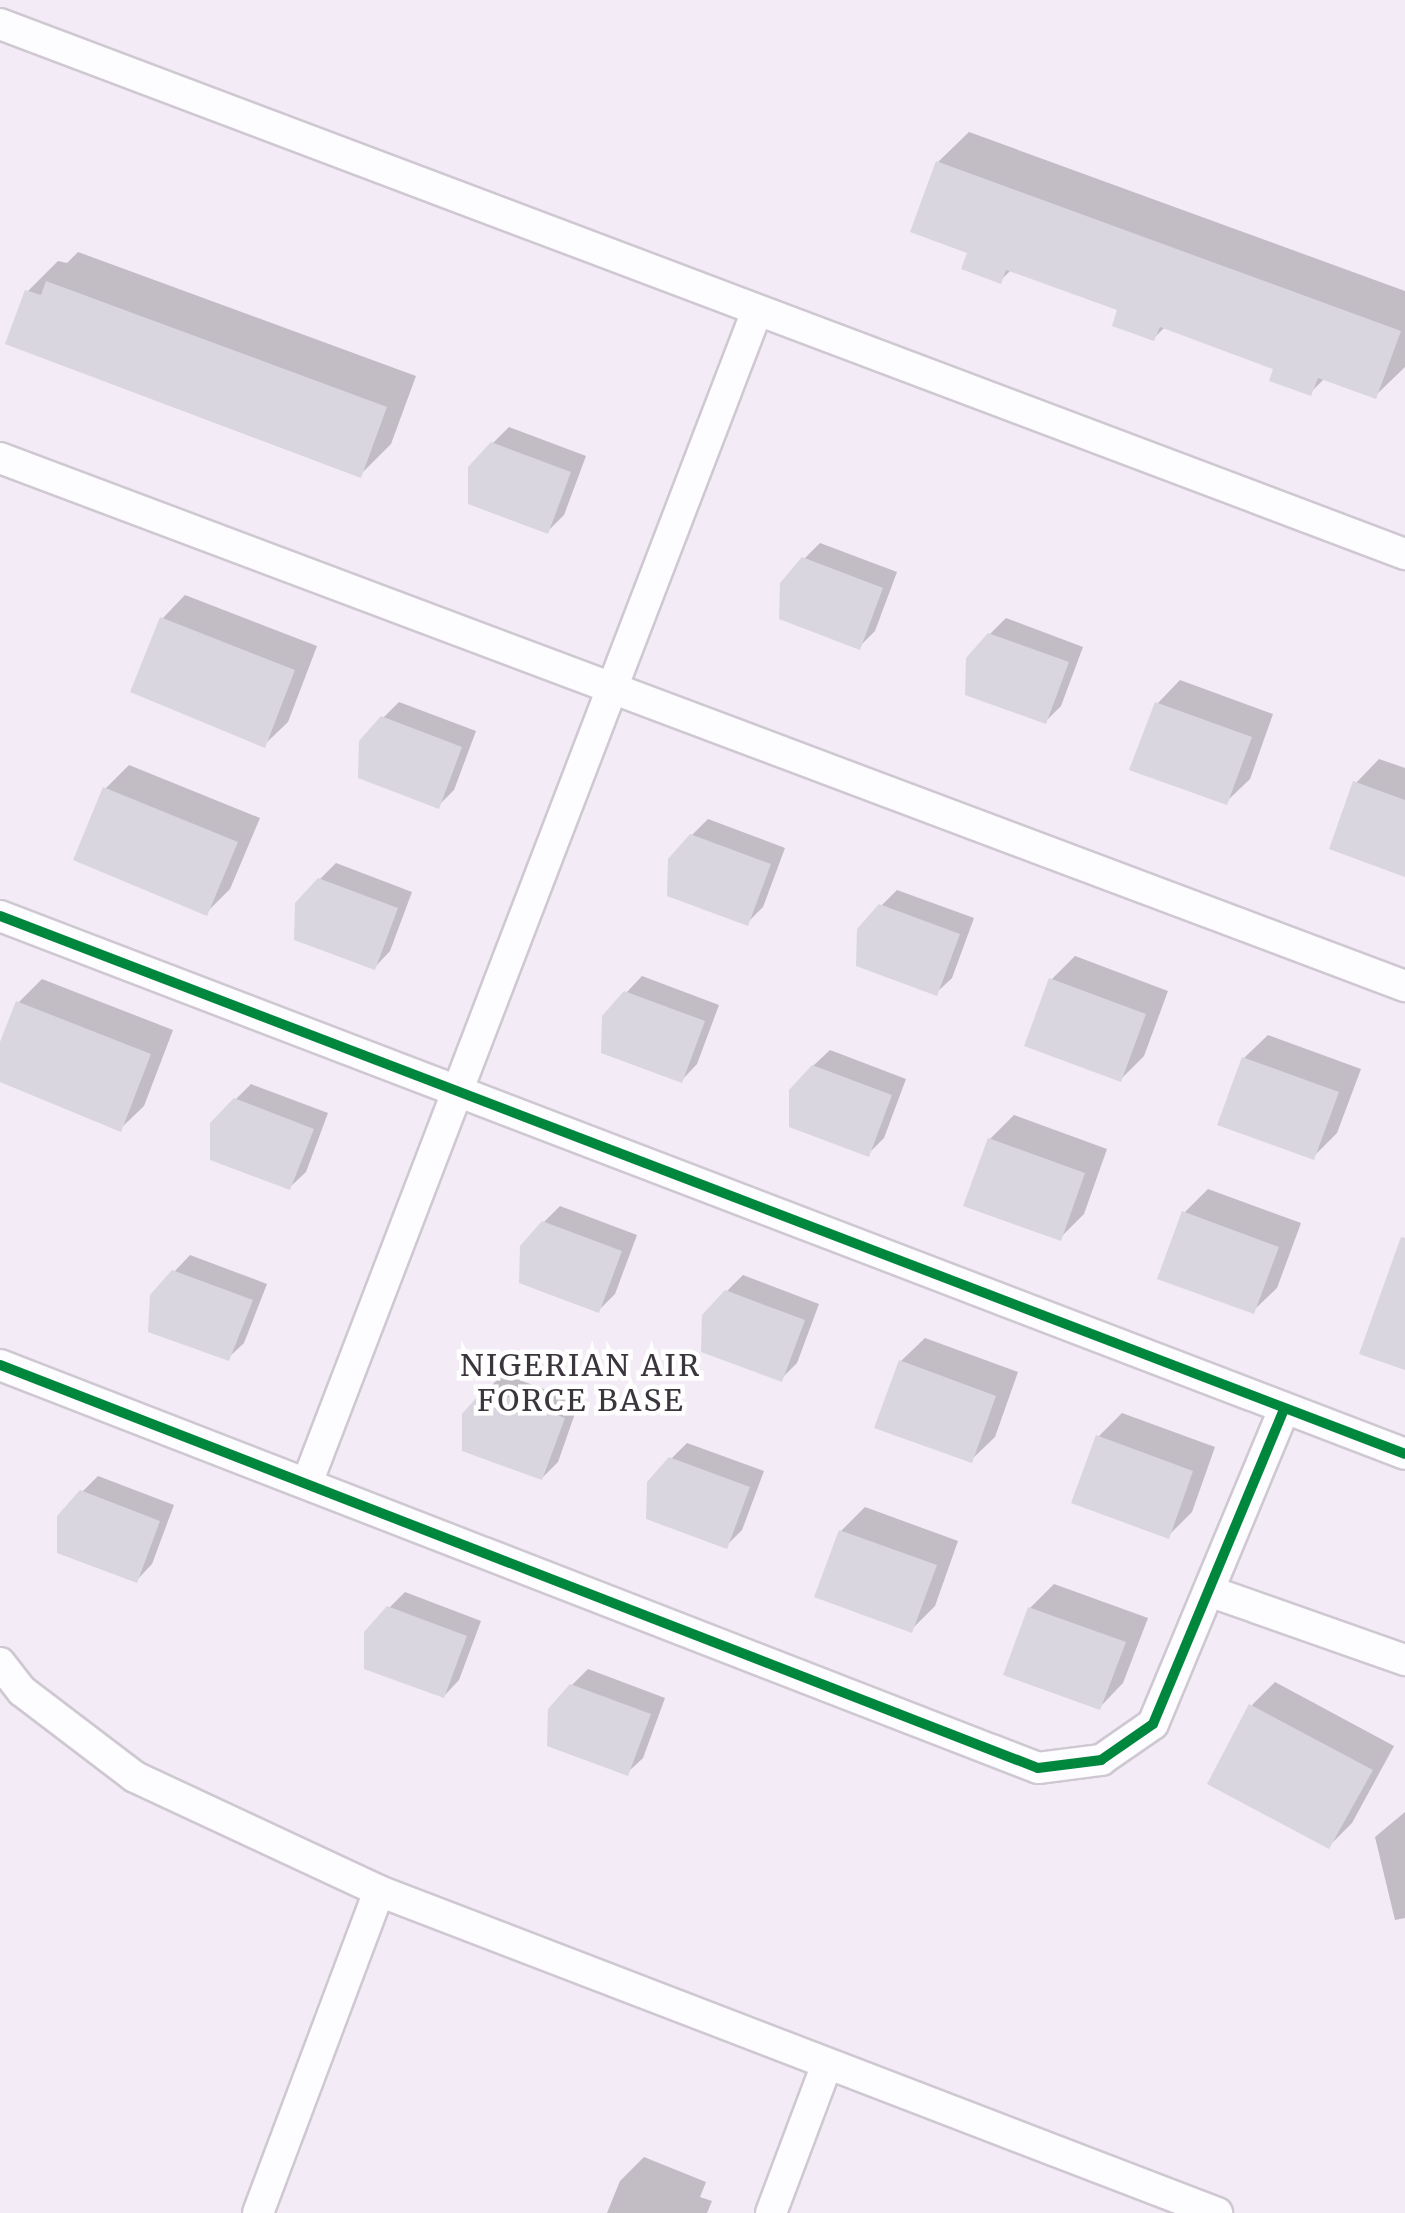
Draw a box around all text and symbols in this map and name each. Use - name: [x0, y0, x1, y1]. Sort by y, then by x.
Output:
- district label: NIGERIAN AIR FORCE BASE: [460, 1347, 702, 1418]

